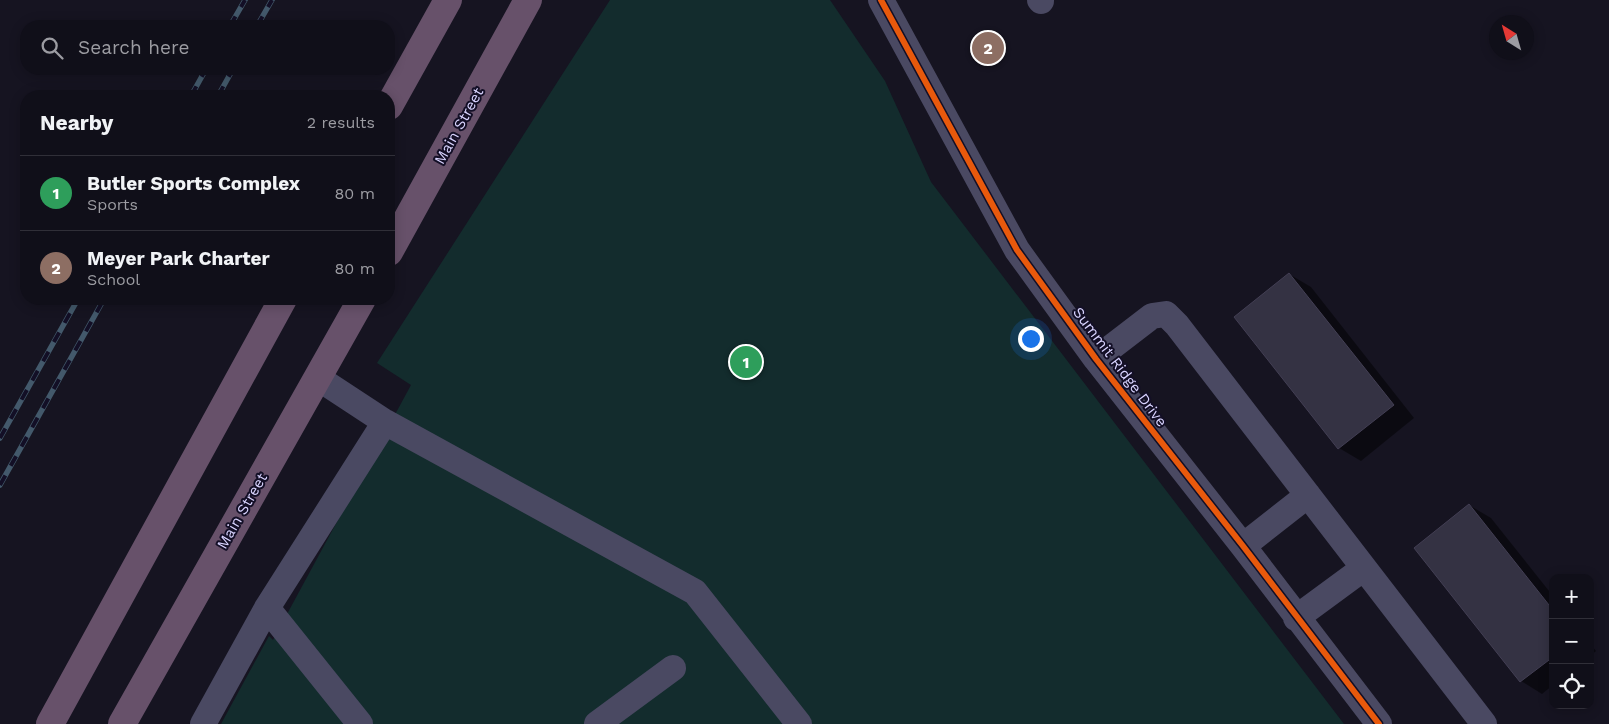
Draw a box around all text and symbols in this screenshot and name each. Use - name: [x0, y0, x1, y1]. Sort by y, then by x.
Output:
- north arrow: [1489, 15, 1534, 60]
- search box: [20, 20, 395, 75]
- pin: 2: [972, 29, 1004, 67]
- icon: search: [38, 34, 66, 62]
- text: Search here: [78, 36, 189, 59]
- street label: Main Street: [431, 84, 488, 167]
- text: Nearby: [40, 110, 113, 135]
- text: 2 results: [307, 113, 375, 132]
- text: Butler Sports Complex: [87, 172, 300, 195]
- text: 1: [53, 184, 59, 203]
- text: 80 m: [334, 184, 375, 203]
- text: Sports: [87, 195, 138, 214]
- text: Meyer Park Charter: [87, 247, 270, 270]
- text: 2: [51, 259, 61, 278]
- text: 80 m: [334, 259, 375, 278]
- text: School: [87, 270, 140, 289]
- street label: Summit Ridge Drive: [1069, 304, 1171, 430]
- your location: [1018, 326, 1044, 352]
- pin: 1: [730, 343, 762, 381]
- street label: Main Street: [213, 469, 271, 552]
- map controls: [1549, 574, 1594, 709]
- button: +: [1549, 574, 1594, 619]
- button: −: [1549, 619, 1594, 664]
- button: locate: [1549, 664, 1594, 709]

